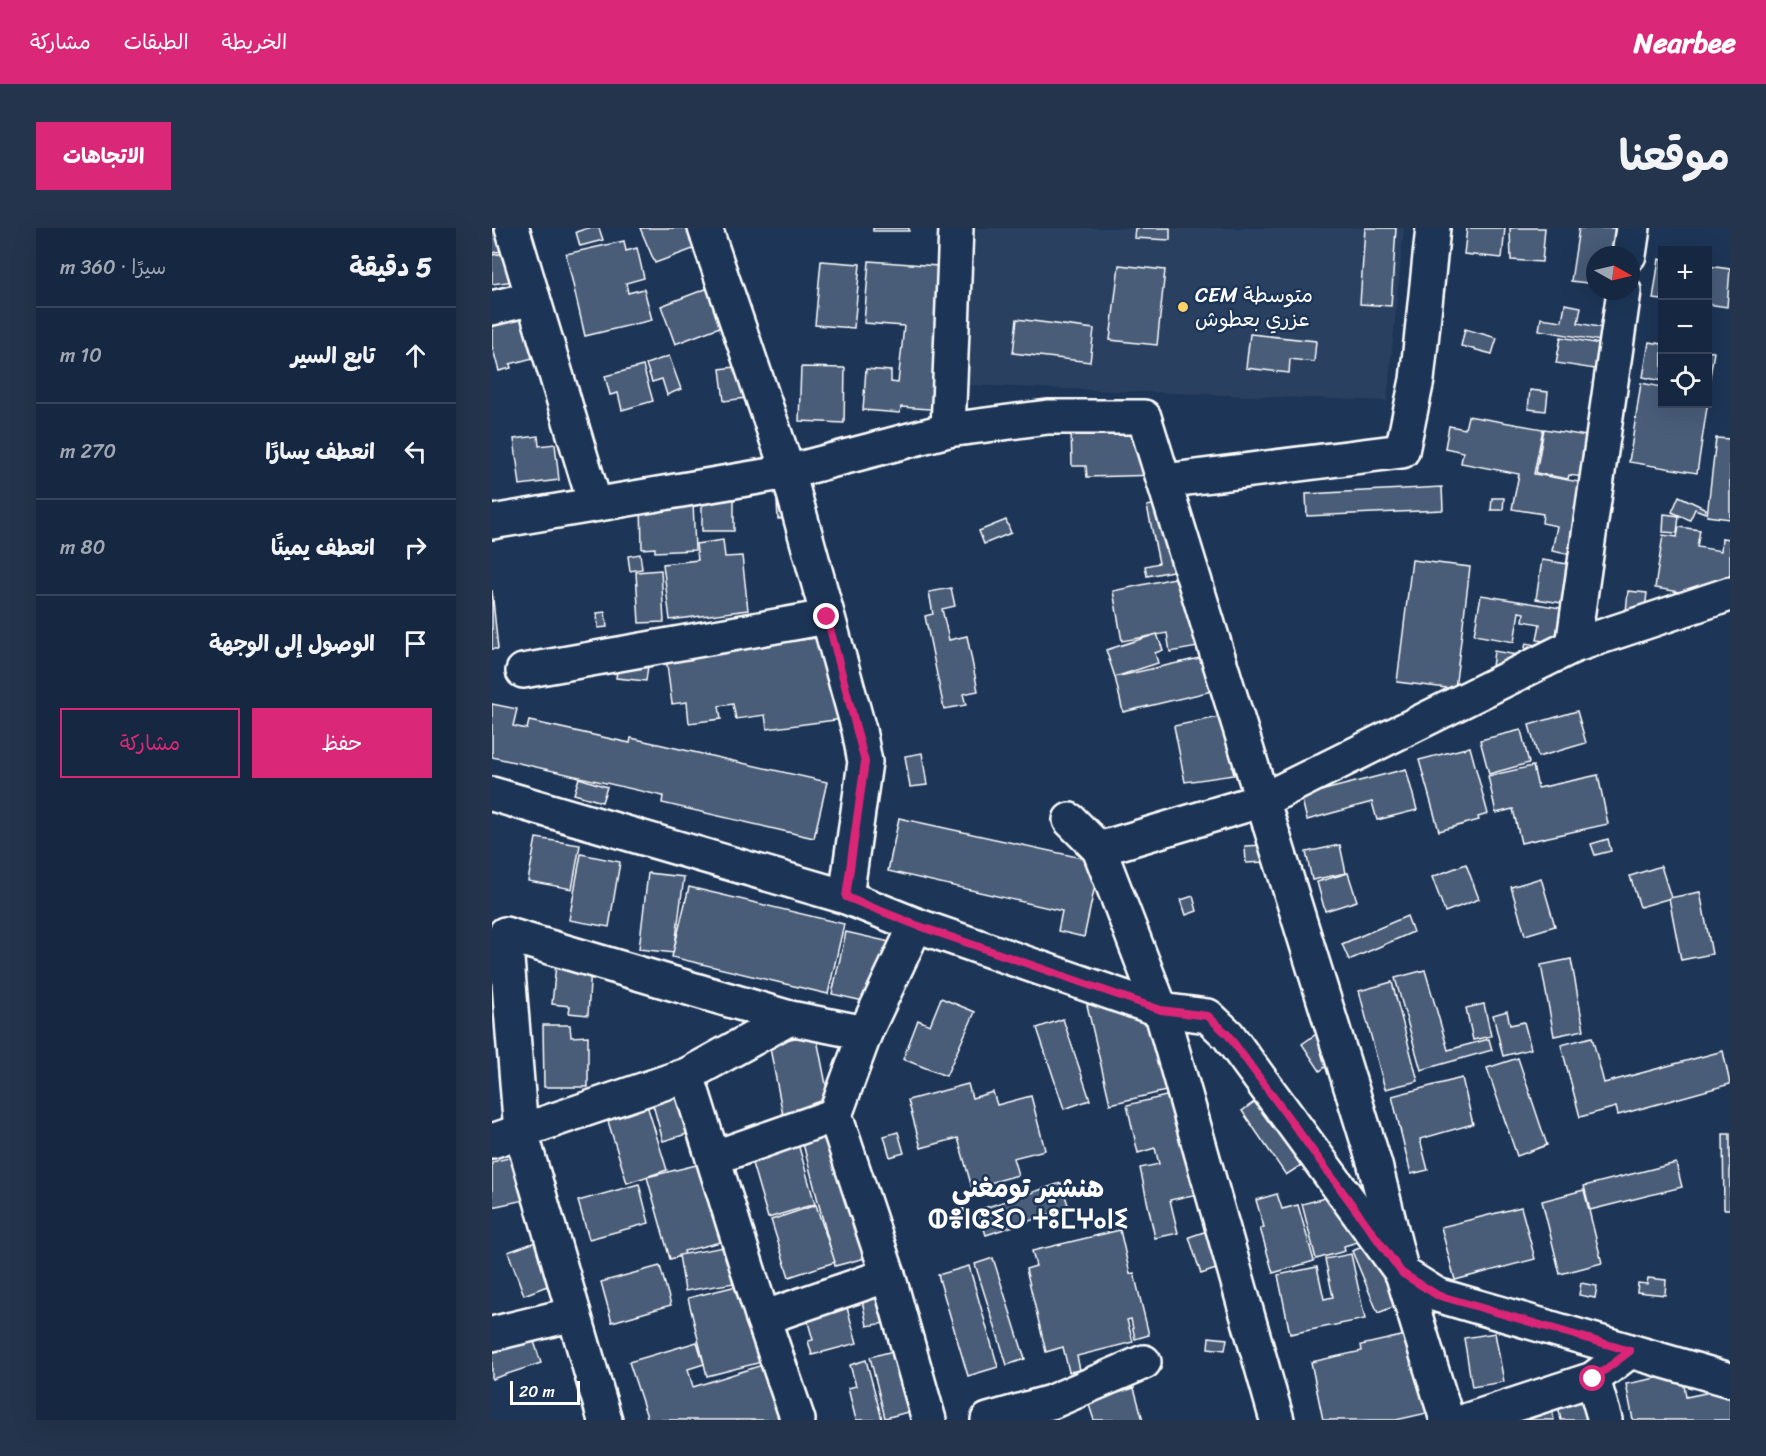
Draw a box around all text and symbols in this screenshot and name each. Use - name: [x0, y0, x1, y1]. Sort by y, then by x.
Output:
- text: Nearbee: [1634, 18, 1736, 67]
- text: مشاركة: [30, 23, 91, 61]
- text: الطبقات: [124, 23, 189, 61]
- text: الخريطة: [222, 23, 287, 61]
- text: موقعنا: [1619, 119, 1730, 193]
- button: الاتجاهات: [36, 122, 171, 190]
- text: 5 دقيقة: [349, 244, 432, 290]
- north arrow: [1586, 246, 1640, 300]
- map controls: [1658, 246, 1712, 408]
- button: +: [1658, 246, 1712, 300]
- text: سيرًا · 360 m: [60, 250, 166, 285]
- place label: CEM متوسطة عزري بعطوش: [1195, 276, 1313, 338]
- marker: CEM متوسطة عزري بعطوش: [1176, 300, 1190, 314]
- button: −: [1658, 300, 1712, 354]
- text: تابع السير: [291, 336, 375, 375]
- text: 10 m: [60, 338, 102, 373]
- icon: ahead: [399, 339, 432, 372]
- button: locate: [1658, 354, 1712, 408]
- text: انعطف يسارًا: [265, 432, 375, 471]
- text: 270 m: [60, 434, 116, 469]
- icon: left: [399, 435, 432, 468]
- text: انعطف يمينًا: [271, 528, 375, 567]
- text: 80 m: [60, 530, 105, 565]
- icon: right: [399, 531, 432, 564]
- route end: [813, 603, 839, 629]
- text: الوصول إلى الوجهة: [209, 624, 375, 663]
- icon: arrive: [399, 627, 432, 660]
- button: مشاركة: [60, 708, 240, 778]
- button: حفظ: [252, 708, 432, 778]
- district label: هنشير تومغني ⵀⴻⵏⵛⵉⵔ ⵜⵓⵎⵖⴰⵏⵉ: [928, 1164, 1129, 1243]
- route start: [1579, 1365, 1605, 1391]
- text: 20 m: [519, 1377, 555, 1406]
- scale bar: [510, 1378, 580, 1406]

